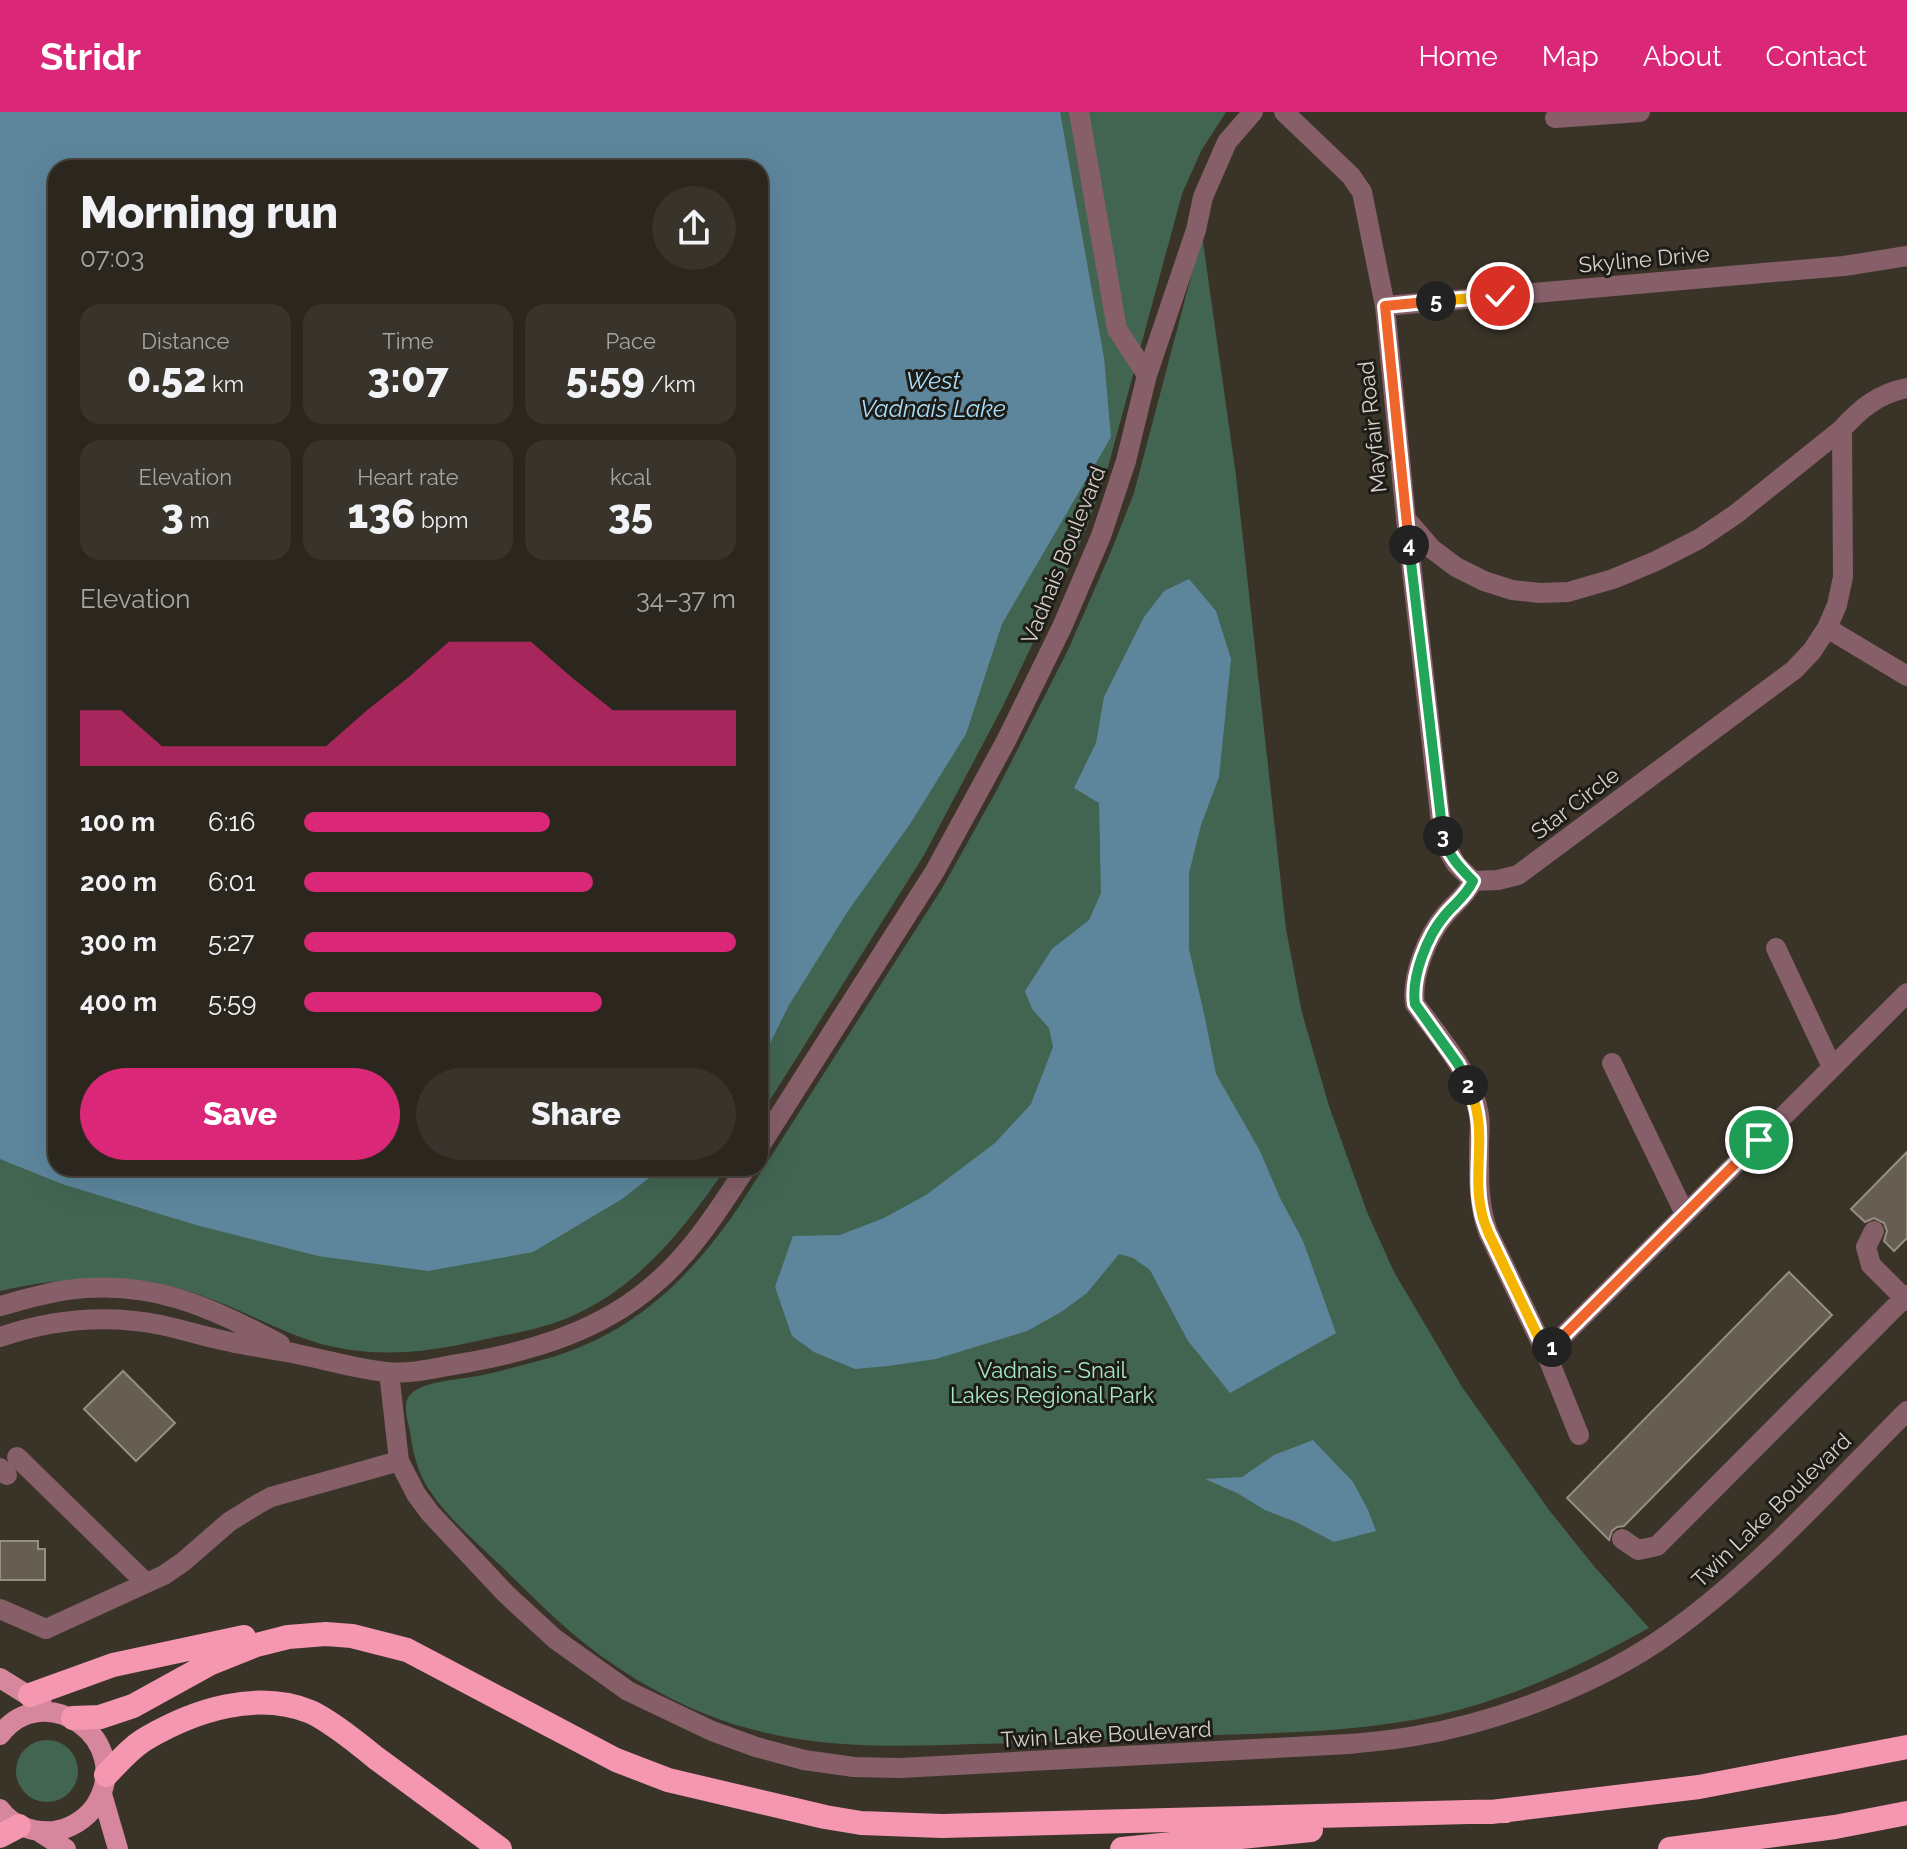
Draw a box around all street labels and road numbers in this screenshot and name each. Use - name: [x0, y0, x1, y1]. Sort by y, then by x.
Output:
- street label: Skyline Drive: [1577, 240, 1711, 278]
- street label: Mayfair Road: [1352, 360, 1392, 494]
- street label: Vadnais Boulevard: [1015, 462, 1111, 648]
- street label: Star Circle: [1526, 761, 1624, 845]
- street label: Twin Lake Boulevard: [1686, 1427, 1856, 1593]
- street label: Twin Lake Boulevard: [1000, 1715, 1212, 1753]

